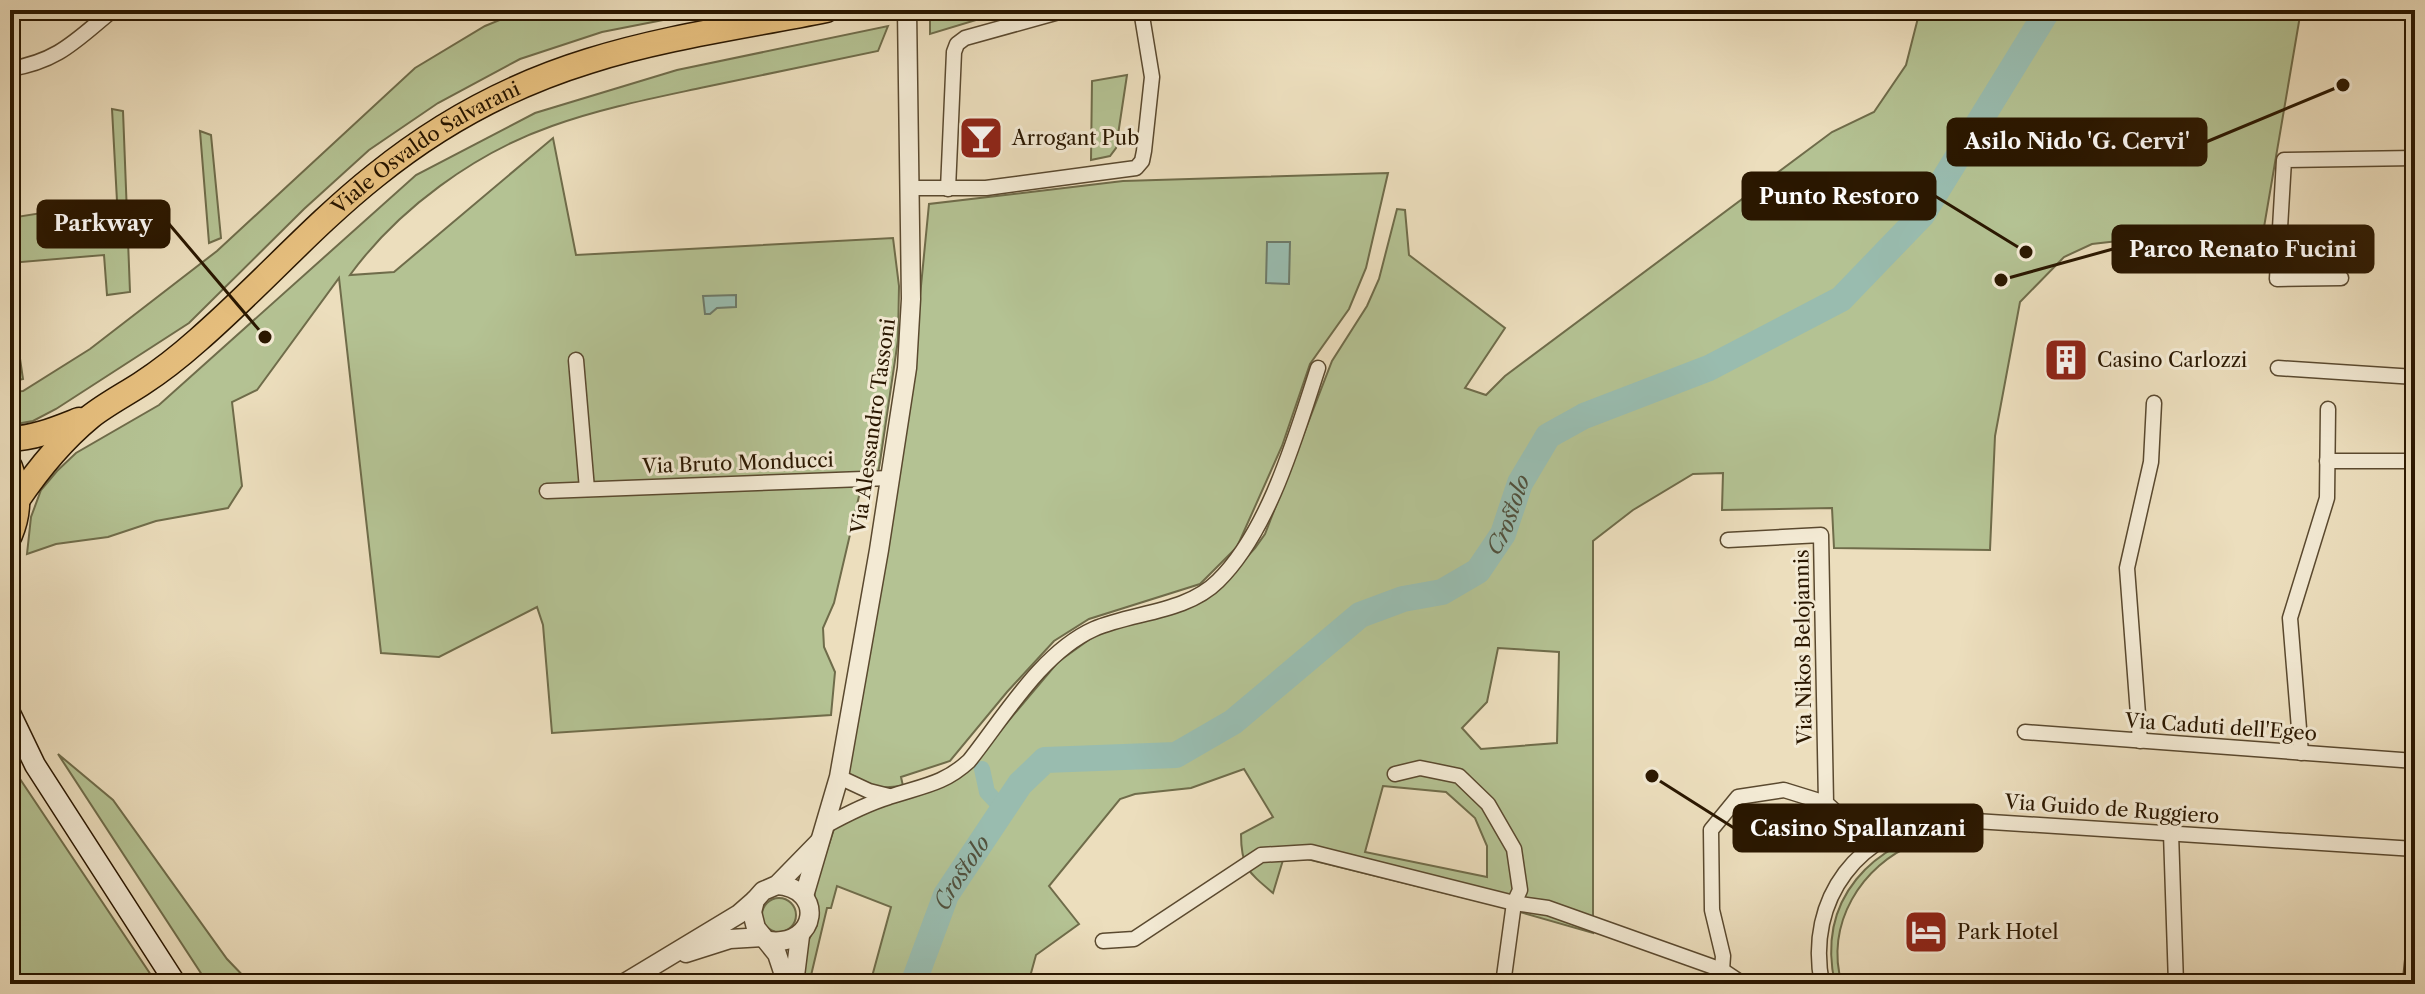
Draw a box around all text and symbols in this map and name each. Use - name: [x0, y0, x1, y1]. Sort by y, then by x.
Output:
- street label: Viale Osvaldo Salvarani: [326, 76, 524, 220]
- bar icon: Arrogant Pub: [957, 114, 1005, 162]
- callout: Asilo Nido 'G. Cervi': [1948, 119, 2206, 165]
- place label: Arrogant Pub: [1011, 126, 1139, 150]
- text: Asilo Nido 'G. Cervi': [1963, 128, 2190, 155]
- callout: Punto Restoro: [1743, 173, 1935, 219]
- text: Punto Restoro: [1759, 183, 1919, 210]
- callout: Parkway: [38, 201, 169, 247]
- text: Parkway: [54, 210, 153, 237]
- callout: Parco Renato Fucini: [2113, 226, 2373, 272]
- text: Parco Renato Fucini: [2129, 236, 2357, 263]
- street label: Via Alessandro Tassoni: [846, 317, 900, 536]
- building icon: Casino Carlozzi: [2042, 336, 2090, 384]
- place label: Casino Carlozzi: [2097, 348, 2247, 372]
- street label: Via Bruto Monducci: [641, 448, 834, 478]
- water label: Crostolo: [1480, 469, 1536, 560]
- street label: Via Nikos Belojannis: [1789, 549, 1817, 746]
- street label: Via Caduti dell'Egeo: [2123, 708, 2318, 746]
- street label: Via Guido de Ruggiero: [2003, 789, 2220, 828]
- callout: Casino Spallanzani: [1734, 805, 1982, 851]
- text: Casino Spallanzani: [1750, 815, 1966, 842]
- water label: Crostolo: [929, 830, 996, 914]
- hotel icon: Park Hotel: [1902, 908, 1950, 956]
- place label: Park Hotel: [1957, 920, 2059, 944]

